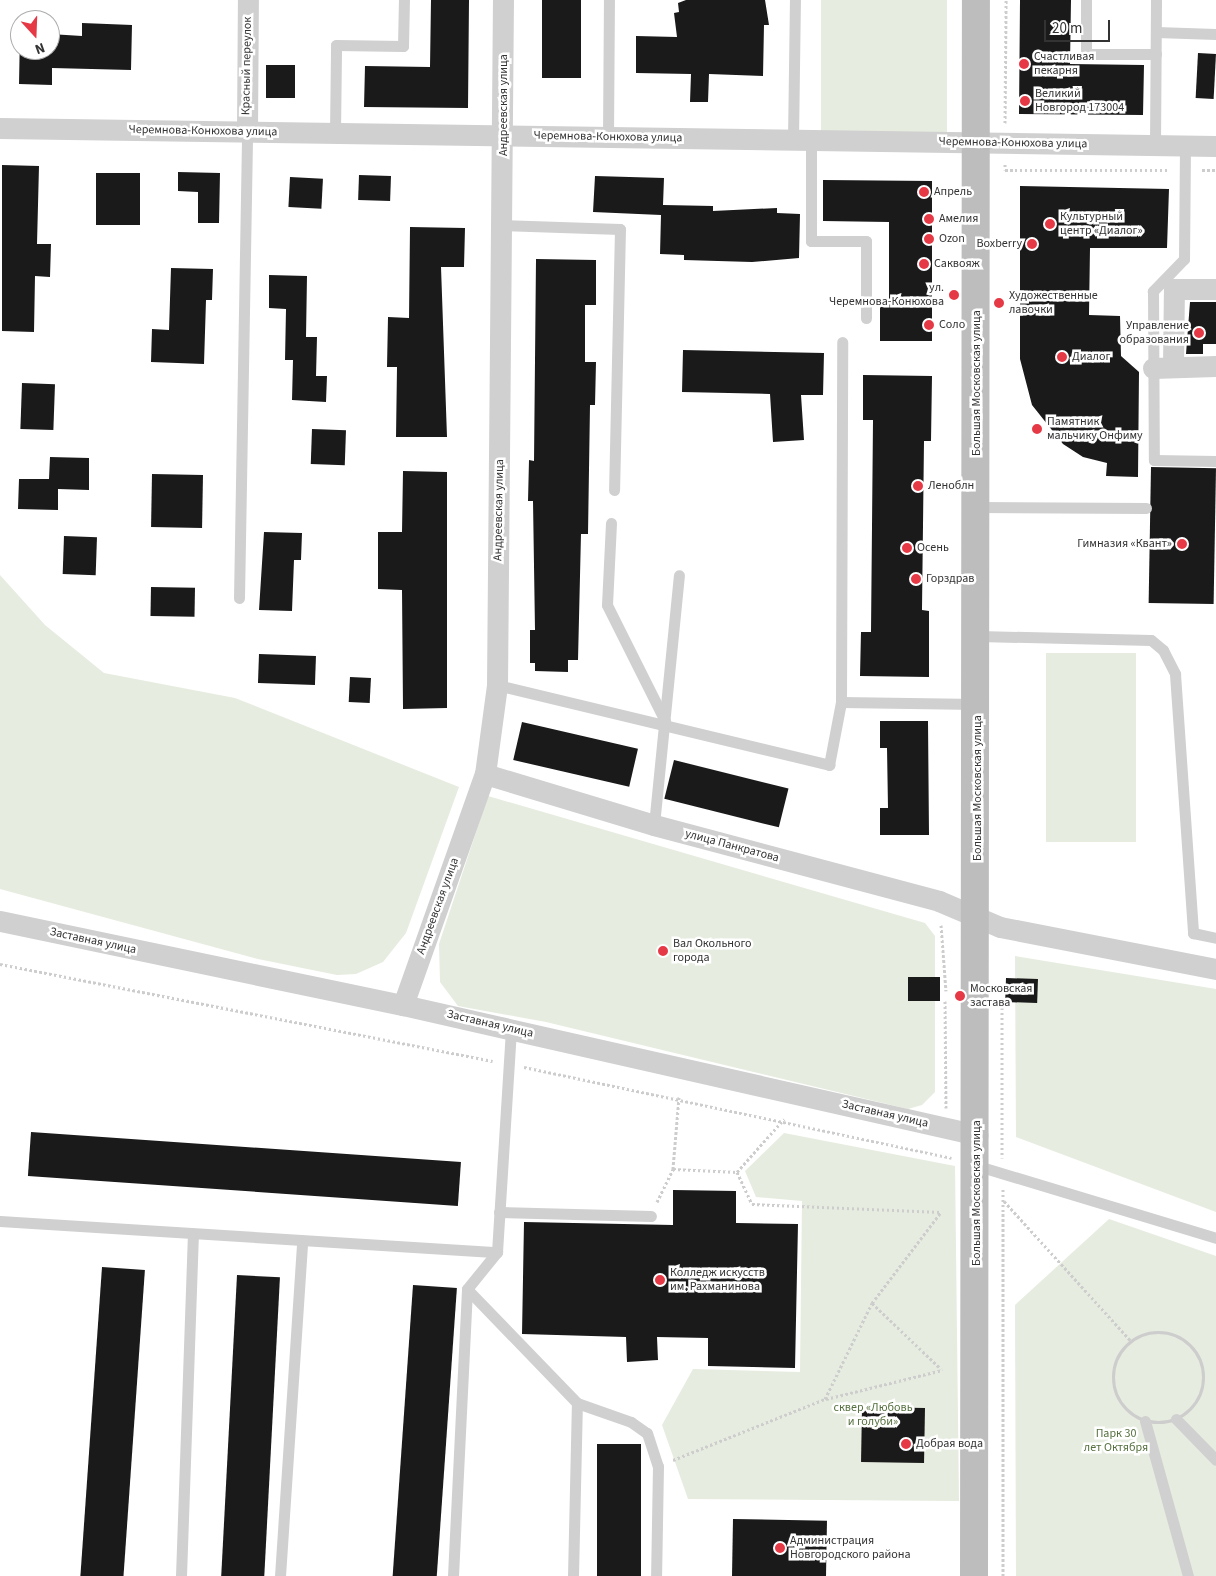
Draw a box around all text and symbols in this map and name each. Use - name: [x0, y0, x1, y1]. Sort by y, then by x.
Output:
- north arrow: [10, 10, 60, 60]
- scale bar: [1046, 10, 1112, 42]
- street label: Красный переулок: [239, 17, 255, 115]
- text: 20 m: [1052, 18, 1082, 39]
- text: N: [32, 37, 48, 59]
- place label: Счастливая пекарня: [1034, 50, 1094, 78]
- street label: Андреевская улица: [497, 54, 511, 156]
- marker: Счастливая пекарня: [1018, 58, 1030, 70]
- place label: Великий Новгород 173004: [1035, 87, 1124, 115]
- marker: Великий Новгород 173004: [1019, 95, 1031, 107]
- street label: Черемнова-Конюхова улица: [128, 123, 278, 139]
- street label: Черемнова-Конюхова улица: [533, 129, 683, 145]
- street label: Черемнова-Конюхова улица: [938, 135, 1088, 151]
- place label: Апрель: [934, 185, 972, 199]
- marker: Апрель: [918, 186, 930, 198]
- place label: Культурный центр «Диалог»: [1060, 210, 1143, 238]
- place label: Амелия: [939, 212, 978, 226]
- marker: Амелия: [923, 213, 935, 225]
- marker: Культурный центр «Диалог»: [1044, 218, 1056, 230]
- place label: Ozon: [939, 232, 965, 246]
- marker: Ozon: [923, 233, 935, 245]
- place label: Boxberry: [976, 237, 1022, 251]
- marker: Boxberry: [1026, 238, 1038, 250]
- place label: Саквояж: [934, 257, 980, 271]
- marker: Саквояж: [918, 258, 930, 270]
- place label: ул. Черемнова-Конюхова: [829, 281, 944, 309]
- marker: ул. Черемнова-Конюхова: [948, 289, 960, 301]
- place label: Художественные лавочки: [1009, 289, 1098, 317]
- marker: Художественные лавочки: [993, 297, 1005, 309]
- street label: Большая Московская улица: [970, 310, 984, 456]
- place label: Соло: [939, 318, 965, 332]
- marker: Соло: [923, 319, 935, 331]
- place label: Управление образования: [1120, 319, 1189, 347]
- marker: Управление образования: [1193, 327, 1205, 339]
- place label: Диалог: [1072, 350, 1110, 364]
- marker: Диалог: [1056, 351, 1068, 363]
- place label: Памятник мальчику Онфиму: [1047, 415, 1143, 443]
- marker: Памятник мальчику Онфиму: [1031, 423, 1043, 435]
- street label: Андреевская улица: [491, 459, 507, 561]
- place label: Леноблн: [928, 479, 974, 493]
- marker: Леноблн: [912, 480, 924, 492]
- place label: Гимназия «Квант»: [1077, 537, 1172, 551]
- marker: Гимназия «Квант»: [1176, 538, 1188, 550]
- place label: Осень: [917, 541, 949, 555]
- marker: Осень: [901, 542, 913, 554]
- place label: Горздрав: [926, 572, 974, 586]
- marker: Горздрав: [910, 573, 922, 585]
- street label: Большая Московская улица: [971, 715, 985, 861]
- street label: улица Панкратова: [683, 827, 781, 865]
- street label: Андреевская улица: [414, 856, 462, 956]
- street label: Заставная улица: [48, 925, 138, 957]
- place label: Вал Окольного города: [673, 937, 752, 965]
- marker: Вал Окольного города: [657, 945, 669, 957]
- place label: Московская застава: [970, 982, 1033, 1010]
- marker: Московская застава: [954, 990, 966, 1002]
- street label: Заставная улица: [445, 1007, 535, 1041]
- street label: Заставная улица: [840, 1097, 930, 1131]
- street label: Большая Московская улица: [970, 1120, 984, 1266]
- place label: Колледж искусств им. Рахманинова: [670, 1266, 765, 1294]
- marker: Колледж искусств им. Рахманинова: [654, 1274, 666, 1286]
- park label: сквер «Любовь и голуби»: [833, 1401, 913, 1429]
- park label: Парк 30 лет Октября: [1084, 1427, 1148, 1455]
- place label: Добрая вода: [916, 1437, 983, 1451]
- marker: Добрая вода: [900, 1438, 912, 1450]
- place label: Администрация Новгородского района: [790, 1534, 911, 1562]
- marker: Администрация Новгородского района: [774, 1542, 786, 1554]

